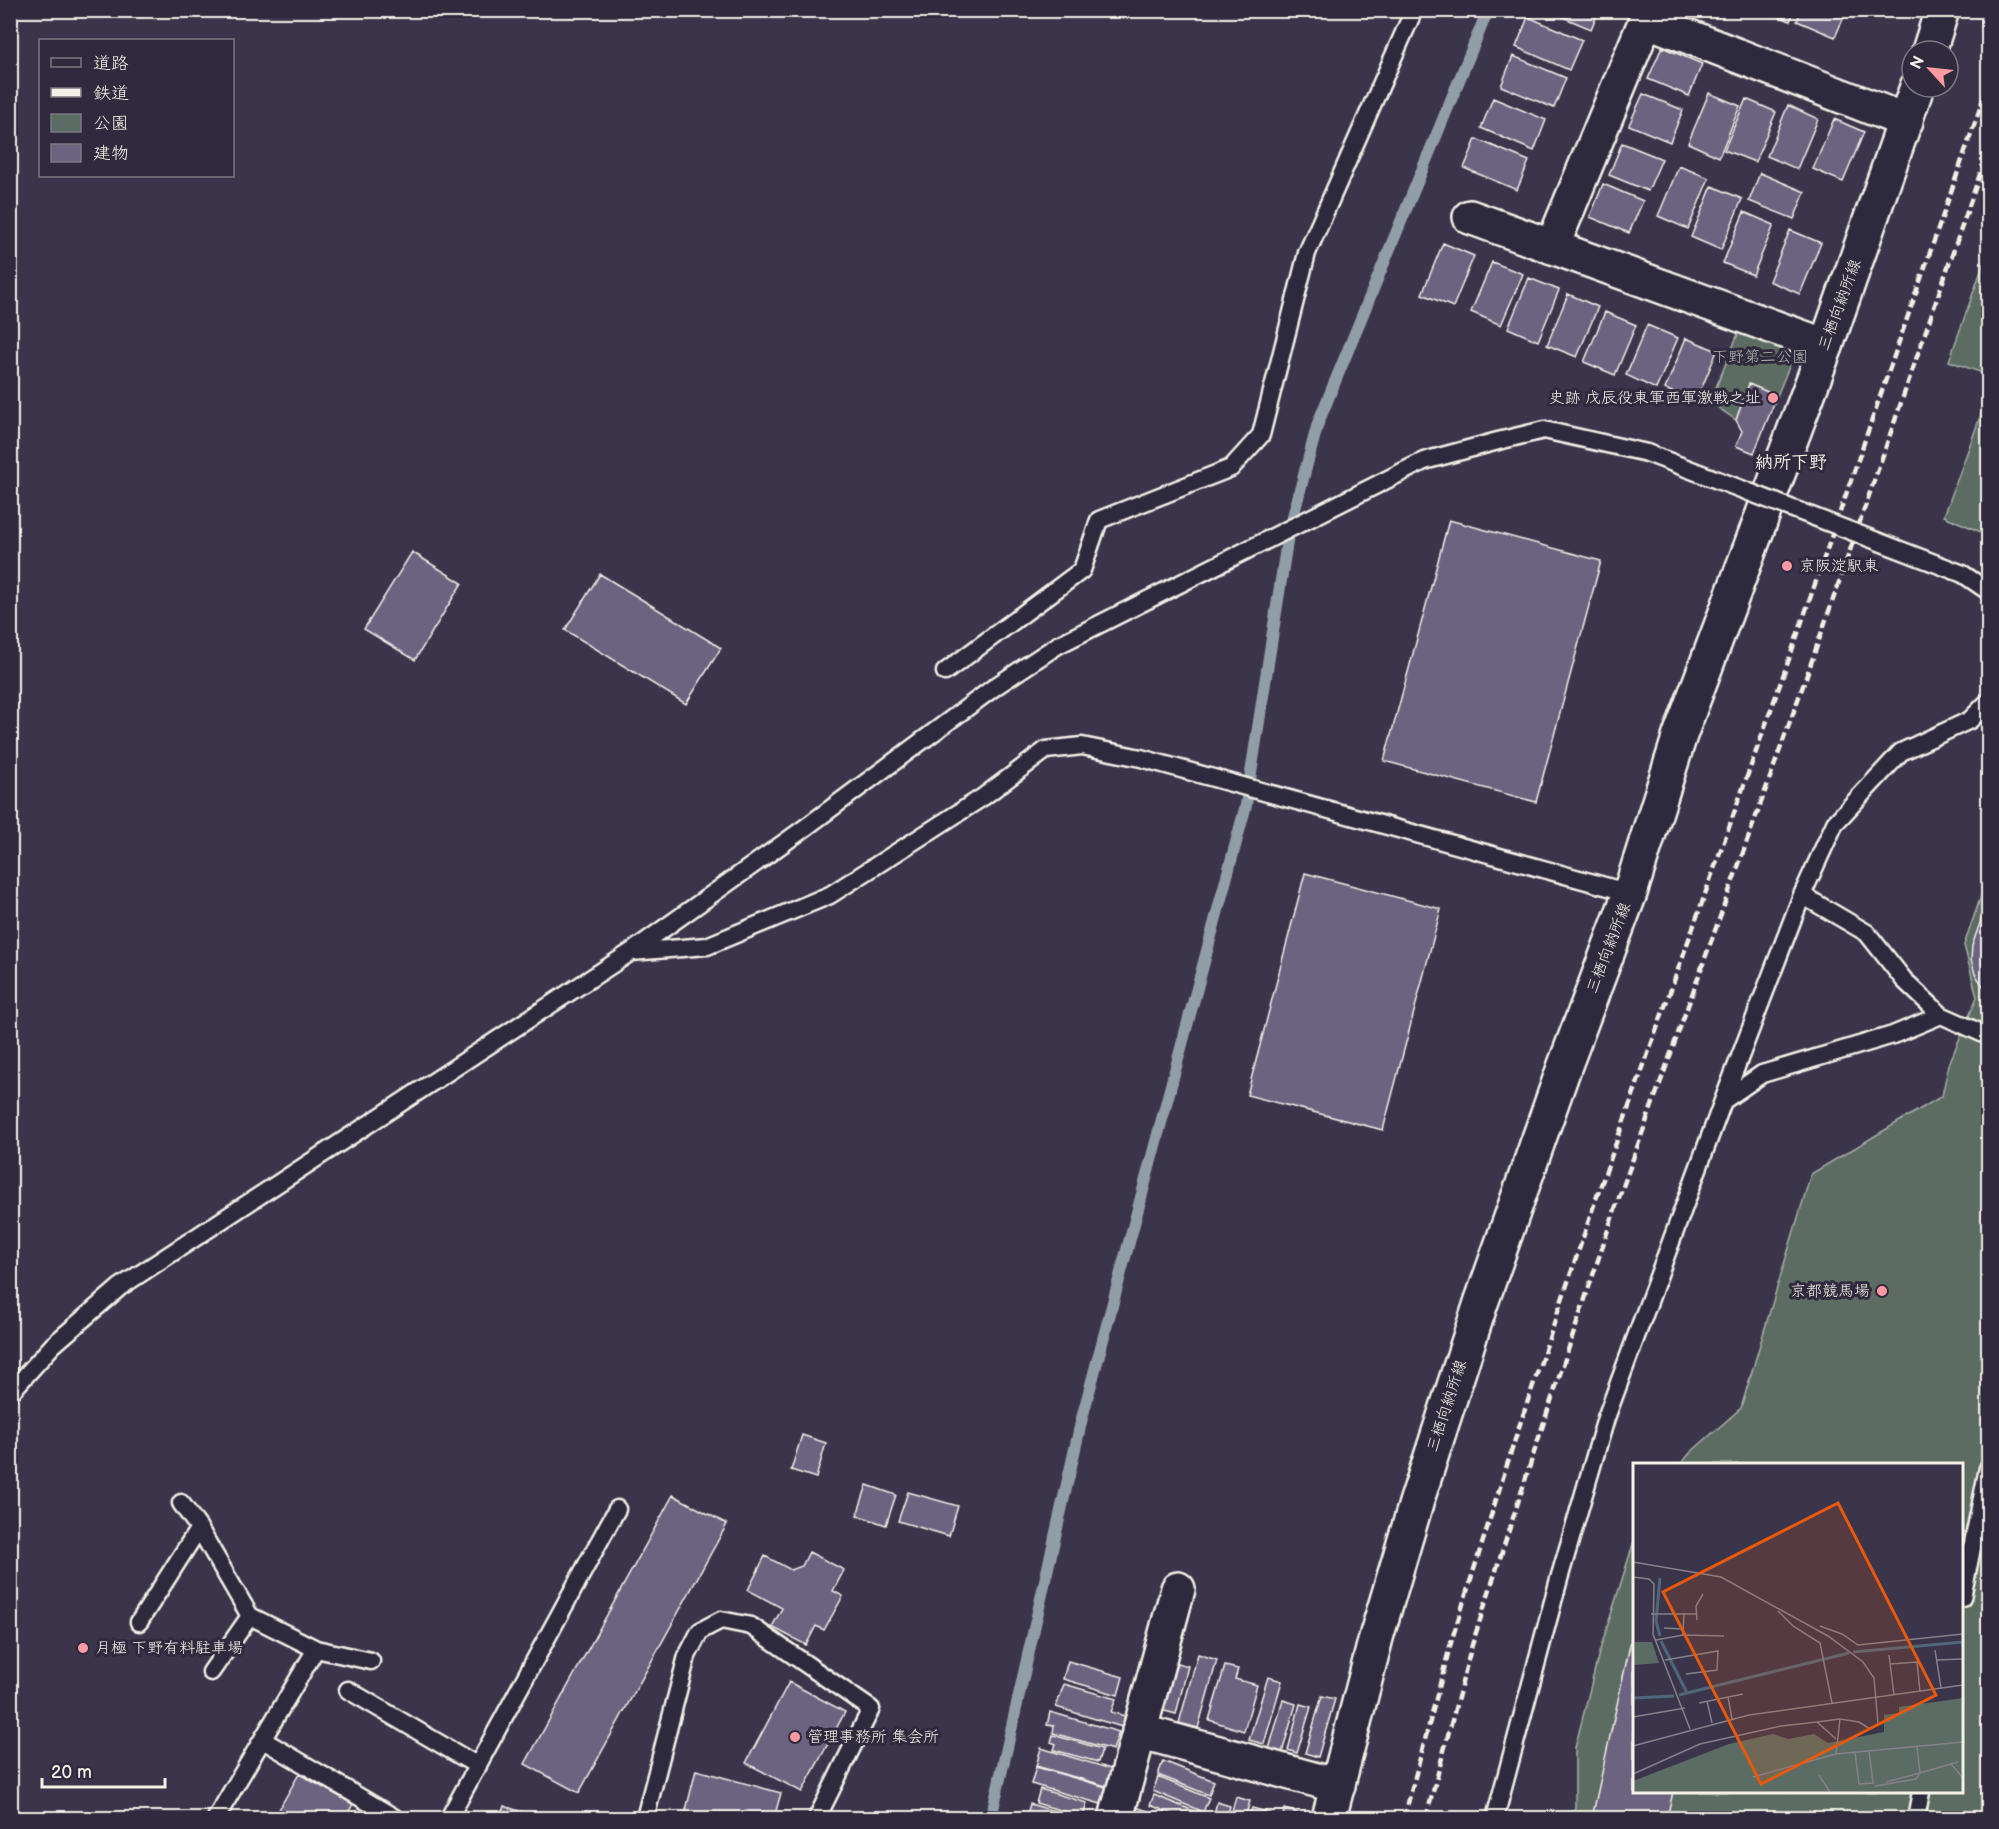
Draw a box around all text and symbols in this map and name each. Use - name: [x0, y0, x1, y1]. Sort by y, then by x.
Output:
- legend: [39, 39, 234, 177]
- north arrow: [1900, 39, 1960, 99]
- text: 道路: [93, 53, 129, 74]
- text: N: [1907, 53, 1929, 73]
- text: 鉄道: [93, 83, 129, 104]
- text: 公園: [93, 113, 129, 134]
- text: 建物: [93, 143, 129, 164]
- street label: 三栖向納所線: [1815, 257, 1865, 353]
- park label: 下野第二公園: [1712, 348, 1808, 367]
- place label: 史跡 戊辰役東軍西軍激戦之址: [1549, 389, 1761, 408]
- marker: 史跡 戊辰役東軍西軍激戦之址: [1766, 391, 1780, 405]
- district label: 納所下野: [1755, 452, 1827, 473]
- place label: 京阪淀駅東: [1799, 557, 1879, 576]
- marker: 京阪淀駅東: [1780, 559, 1794, 573]
- street label: 三栖向納所線: [1583, 900, 1635, 996]
- place label: 京都競馬場: [1790, 1282, 1870, 1301]
- marker: 京都競馬場: [1875, 1284, 1889, 1298]
- street label: 三栖向納所線: [1423, 1357, 1471, 1455]
- inset map: [1633, 1463, 1963, 1793]
- place label: 月極 下野有料駐車場: [95, 1639, 243, 1658]
- marker: 月極 下野有料駐車場: [76, 1641, 90, 1655]
- place label: 管理事務所 集会所: [807, 1728, 939, 1747]
- marker: 管理事務所 集会所: [788, 1730, 802, 1744]
- scale bar: [42, 1751, 165, 1789]
- text: 20 m: [51, 1762, 92, 1783]

